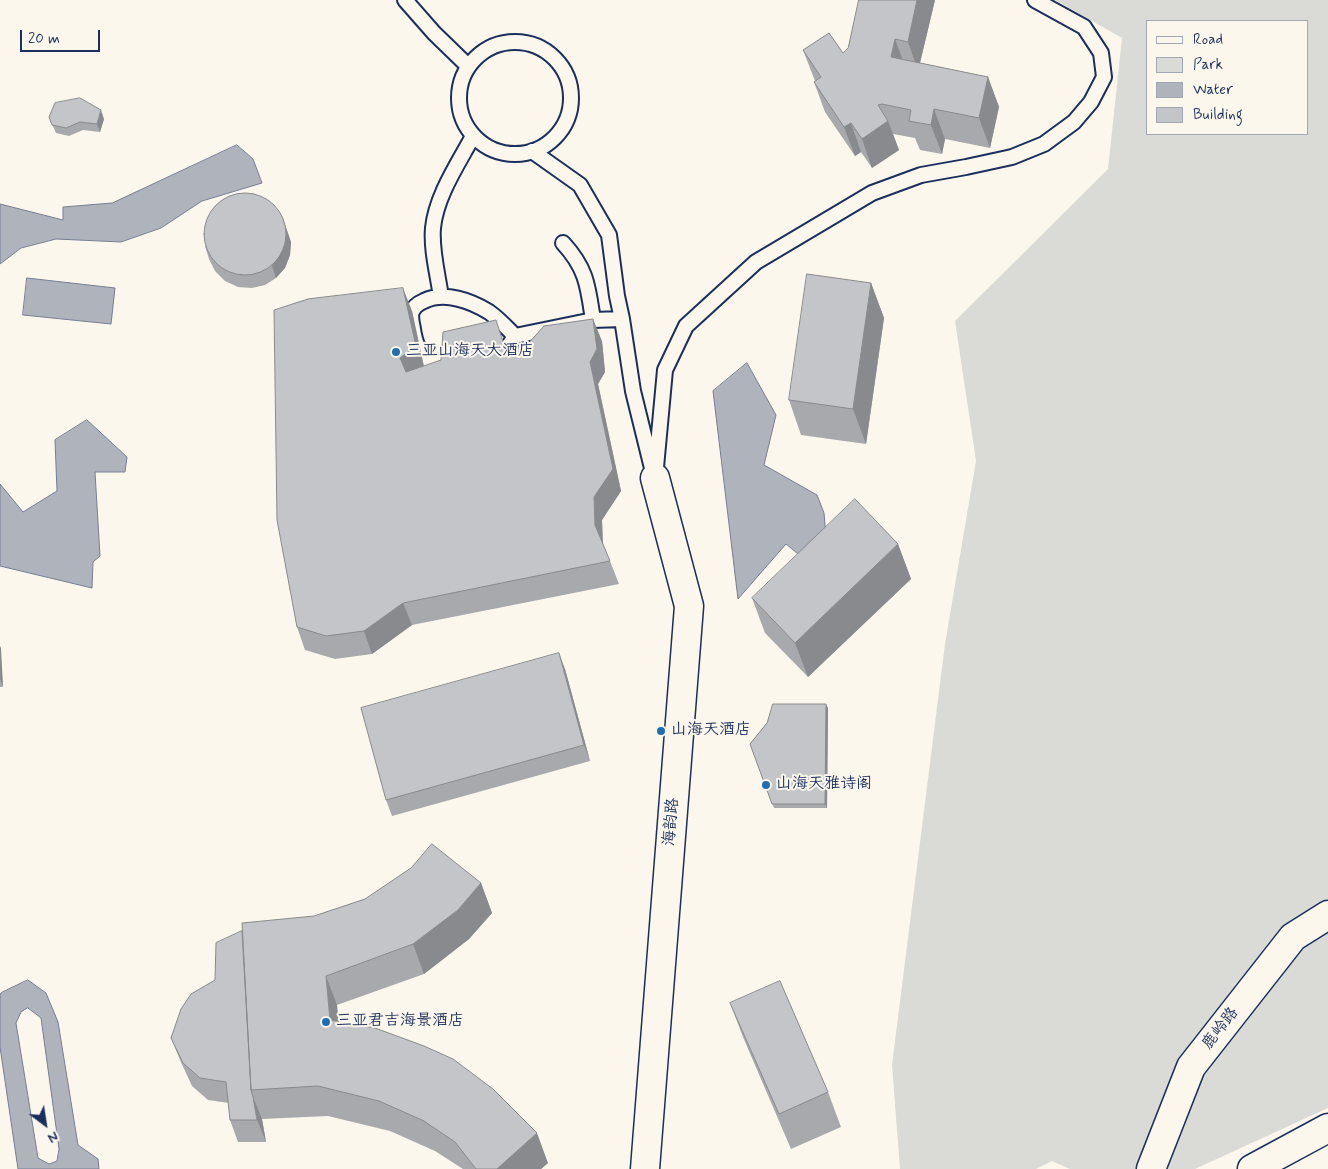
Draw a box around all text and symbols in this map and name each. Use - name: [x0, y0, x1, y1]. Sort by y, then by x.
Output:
- scale bar: [22, 20, 102, 52]
- legend: [1146, 20, 1308, 135]
- text: 20 m: [28, 29, 60, 49]
- text: Road: [1193, 30, 1223, 50]
- text: Park: [1193, 55, 1223, 75]
- text: Water: [1193, 80, 1233, 100]
- text: Building: [1193, 105, 1243, 125]
- place label: 三亚山海天大酒店: [406, 342, 534, 362]
- marker: 三亚山海天大酒店: [390, 346, 402, 358]
- place label: 山海天酒店: [671, 721, 751, 741]
- marker: 山海天酒店: [655, 725, 667, 737]
- place label: 山海天雅诗阁: [776, 775, 872, 795]
- marker: 山海天雅诗阁: [760, 779, 772, 791]
- street label: 海韵路: [660, 797, 684, 847]
- street label: 鹿岭路: [1199, 1004, 1243, 1054]
- place label: 三亚君吉海景酒店: [336, 1012, 464, 1032]
- marker: 三亚君吉海景酒店: [320, 1016, 332, 1028]
- north arrow: [20, 1099, 70, 1149]
- text: N: [44, 1127, 61, 1147]

